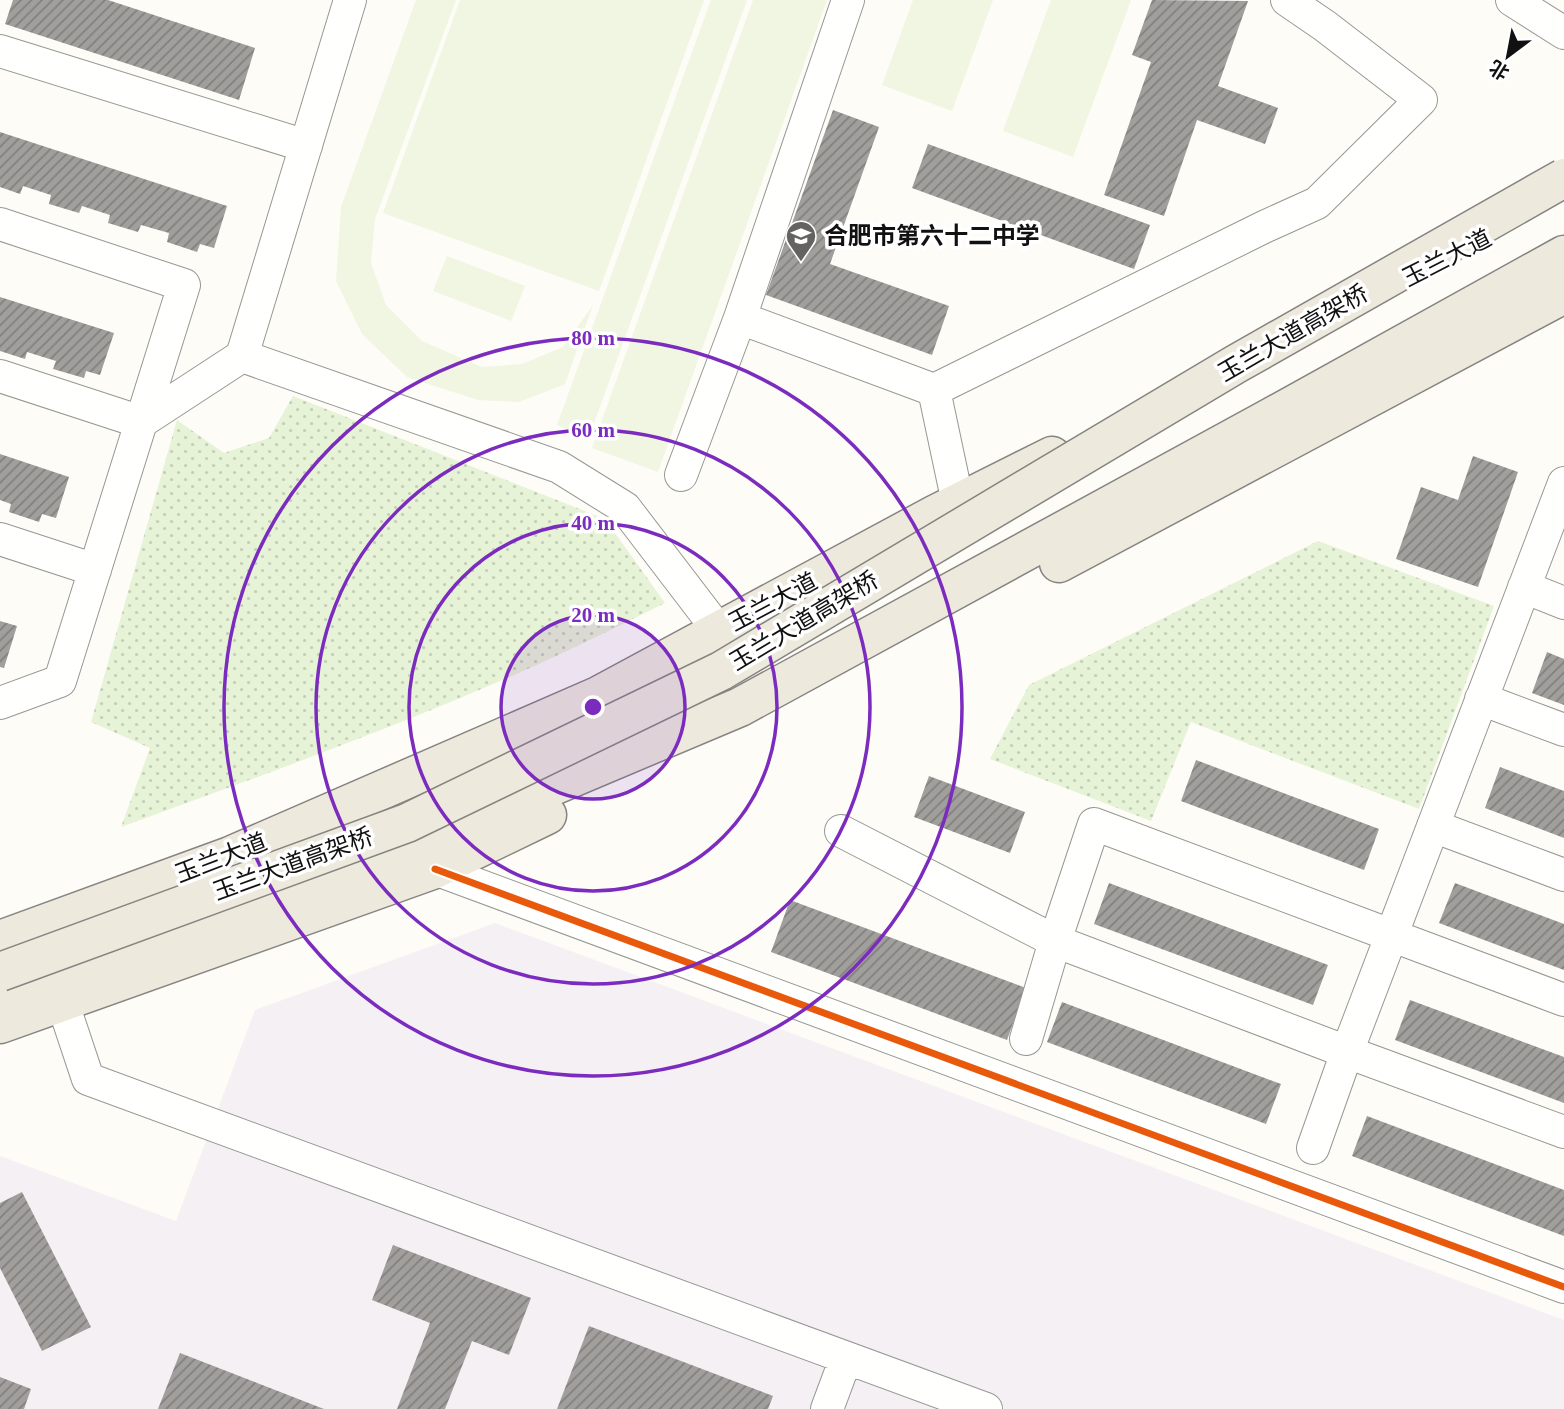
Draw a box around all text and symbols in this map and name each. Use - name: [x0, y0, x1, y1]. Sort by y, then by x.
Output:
- north arrow: [1473, 21, 1543, 91]
- text: 北: [1486, 56, 1513, 84]
- school or university icon: 合肥市第六十二中学: [784, 219, 818, 263]
- place label: 合肥市第六十二中学: [824, 223, 1040, 249]
- street label: 玉兰大道: [1398, 225, 1496, 291]
- street label: 玉兰大道高架桥: [1214, 280, 1372, 386]
- text: 80 m: [571, 326, 615, 350]
- text: 60 m: [571, 418, 615, 442]
- text: 40 m: [571, 511, 615, 535]
- street label: 玉兰大道高架桥: [725, 567, 883, 675]
- street label: 玉兰大道: [725, 568, 821, 636]
- text: 20 m: [571, 603, 615, 627]
- centre of rings: [581, 695, 605, 719]
- street label: 玉兰大道高架桥: [210, 823, 376, 905]
- street label: 玉兰大道: [172, 829, 270, 887]

